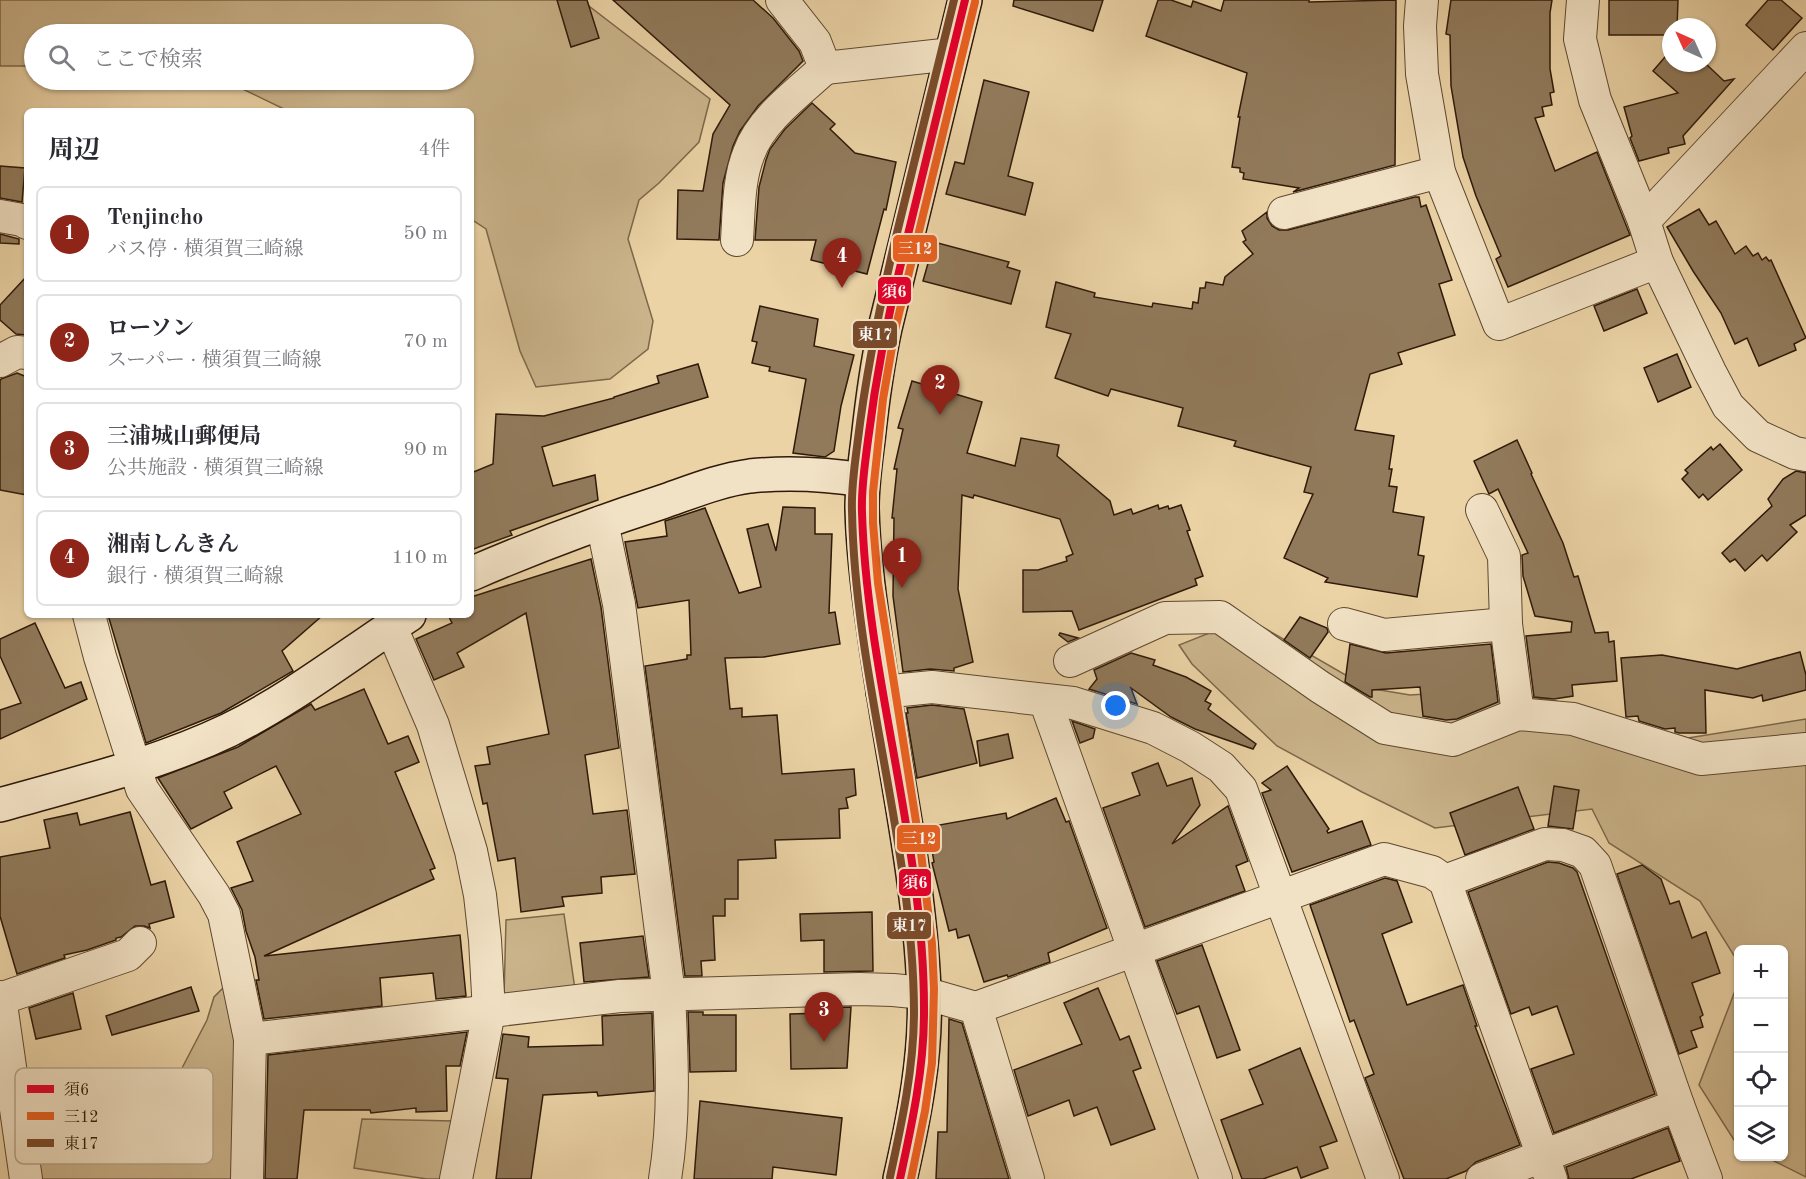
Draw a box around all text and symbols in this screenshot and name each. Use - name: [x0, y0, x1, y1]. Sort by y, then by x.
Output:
- north arrow: [1662, 18, 1716, 72]
- search box: [24, 24, 474, 90]
- icon: search: [45, 41, 78, 74]
- text: ここで検索: [93, 49, 203, 71]
- text: 周辺: [48, 138, 100, 164]
- text: 4件: [418, 140, 450, 160]
- text: Tenjincho: [107, 207, 203, 229]
- text: 1: [64, 224, 75, 244]
- text: 50 m: [403, 224, 448, 244]
- line badge: 三12: [892, 234, 938, 263]
- pin: 4: [822, 238, 862, 288]
- text: バス停 · 横須賀三崎線: [107, 240, 304, 260]
- text: 三12: [898, 240, 932, 258]
- line badge: 須6: [877, 276, 912, 305]
- text: 須6: [881, 283, 907, 301]
- text: ローソン: [107, 318, 194, 340]
- line badge: 東17: [852, 320, 898, 349]
- text: 東17: [858, 326, 892, 344]
- text: 2: [64, 332, 75, 352]
- text: 70 m: [403, 332, 448, 352]
- text: スーパー · 横須賀三崎線: [107, 351, 322, 371]
- pin: 2: [920, 366, 960, 415]
- text: 三浦城山郵便局: [107, 426, 261, 448]
- text: 3: [64, 440, 75, 460]
- text: 90 m: [403, 440, 448, 460]
- text: 公共施設 · 横須賀三崎線: [107, 459, 324, 479]
- text: 湘南しんきん: [107, 534, 239, 556]
- pin: 1: [882, 538, 922, 588]
- text: 4: [64, 548, 75, 568]
- text: 110 m: [392, 548, 448, 568]
- text: 銀行 · 横須賀三崎線: [107, 567, 284, 587]
- your location: [1101, 691, 1130, 720]
- line badge: 三12: [896, 824, 941, 853]
- text: 三12: [902, 830, 936, 848]
- line badge: 須6: [898, 868, 932, 897]
- text: 須6: [902, 874, 928, 892]
- line badge: 東17: [886, 911, 932, 940]
- text: 東17: [892, 917, 926, 935]
- map controls: [1734, 945, 1788, 1161]
- button: +: [1734, 945, 1788, 999]
- pin: 3: [804, 992, 844, 1042]
- button: −: [1734, 999, 1788, 1053]
- button: locate: [1734, 1053, 1788, 1107]
- legend: [15, 1068, 213, 1164]
- text: 須6: [64, 1081, 89, 1099]
- button: layers: [1734, 1107, 1788, 1161]
- text: 三12: [64, 1109, 99, 1126]
- text: 東17: [64, 1135, 99, 1153]

